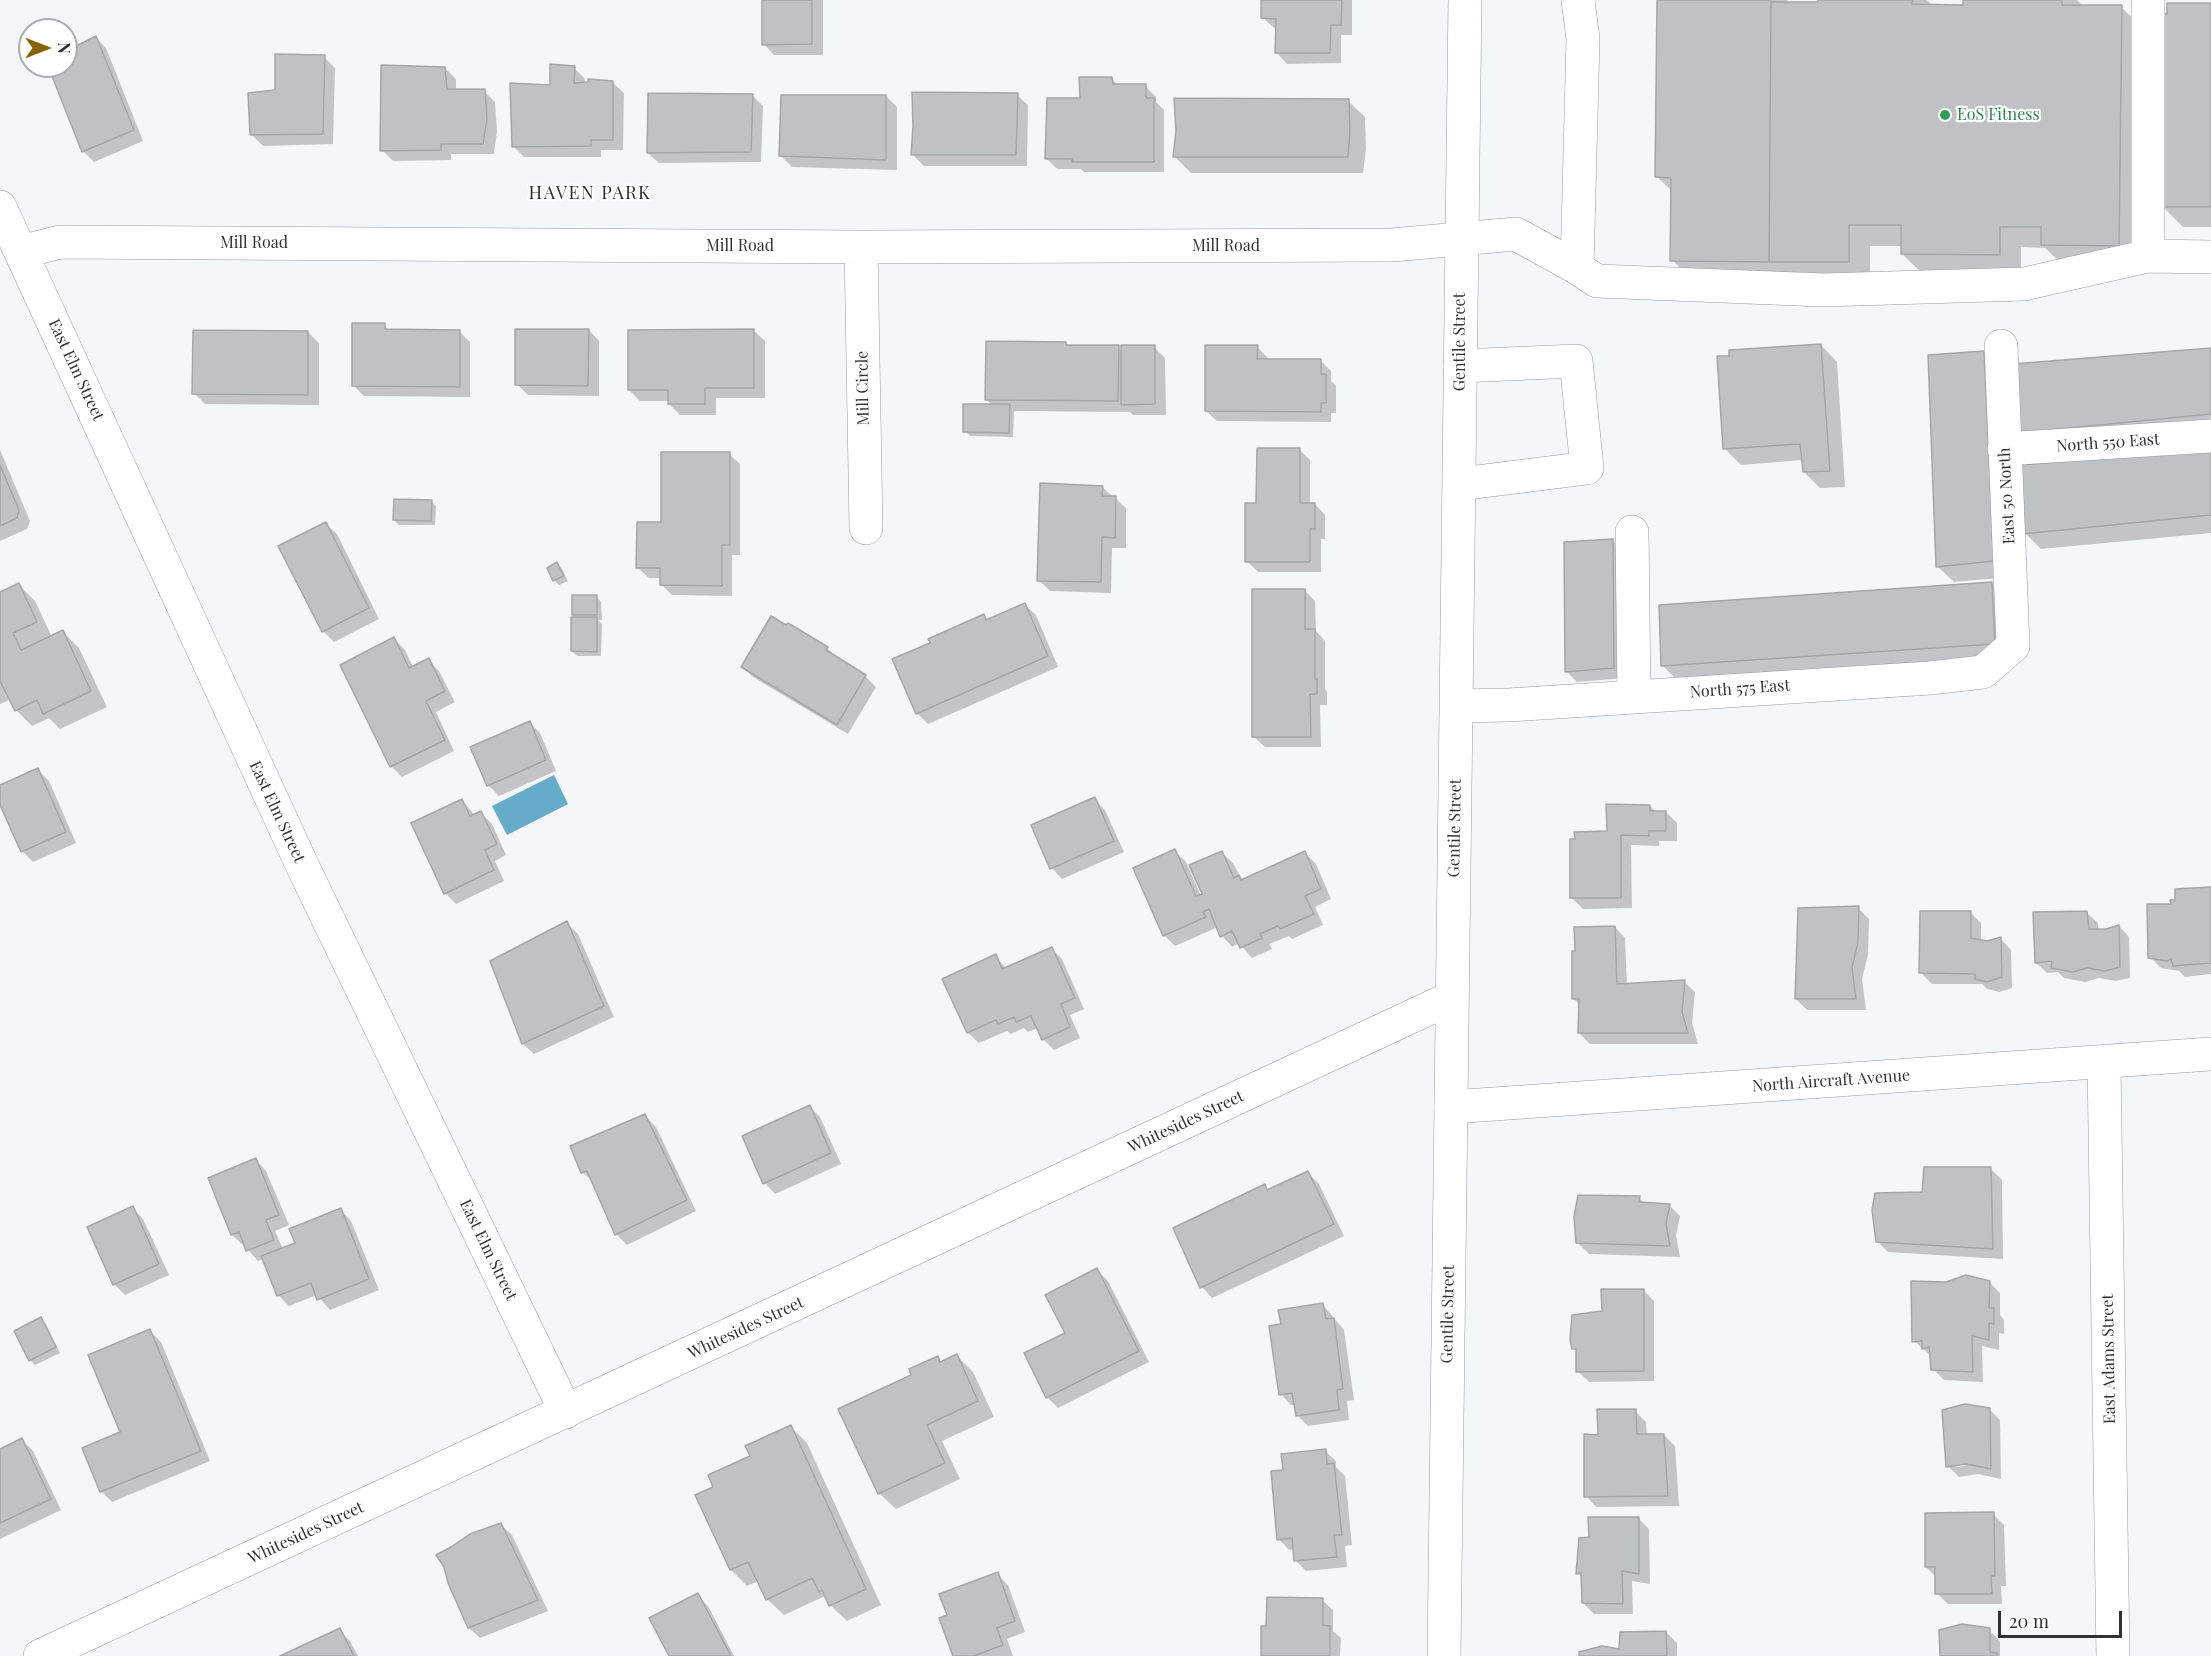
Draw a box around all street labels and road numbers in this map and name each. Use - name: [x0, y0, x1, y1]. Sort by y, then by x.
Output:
- street label: Mill Road: [220, 233, 288, 253]
- street label: Mill Road: [706, 236, 774, 256]
- street label: Mill Road: [1192, 236, 1260, 256]
- street label: Gentile Street: [1450, 293, 1470, 391]
- street label: East Elm Street: [44, 316, 108, 424]
- street label: Mill Circle: [853, 351, 873, 425]
- street label: North 550 East: [2056, 430, 2160, 456]
- street label: East 50 North: [1995, 447, 2019, 545]
- street label: North 575 East: [1689, 676, 1791, 702]
- street label: East Elm Street: [245, 758, 309, 866]
- street label: Gentile Street: [1445, 778, 1465, 878]
- street label: North Aircraft Avenue: [1751, 1066, 1911, 1096]
- street label: Whitesides Street: [1125, 1087, 1247, 1157]
- street label: East Elm Street: [455, 1196, 521, 1304]
- street label: Gentile Street: [1438, 1264, 1458, 1364]
- street label: Whitesides Street: [685, 1293, 807, 1363]
- street label: East Adams Street: [2098, 1294, 2120, 1424]
- street label: Whitesides Street: [245, 1498, 367, 1568]

